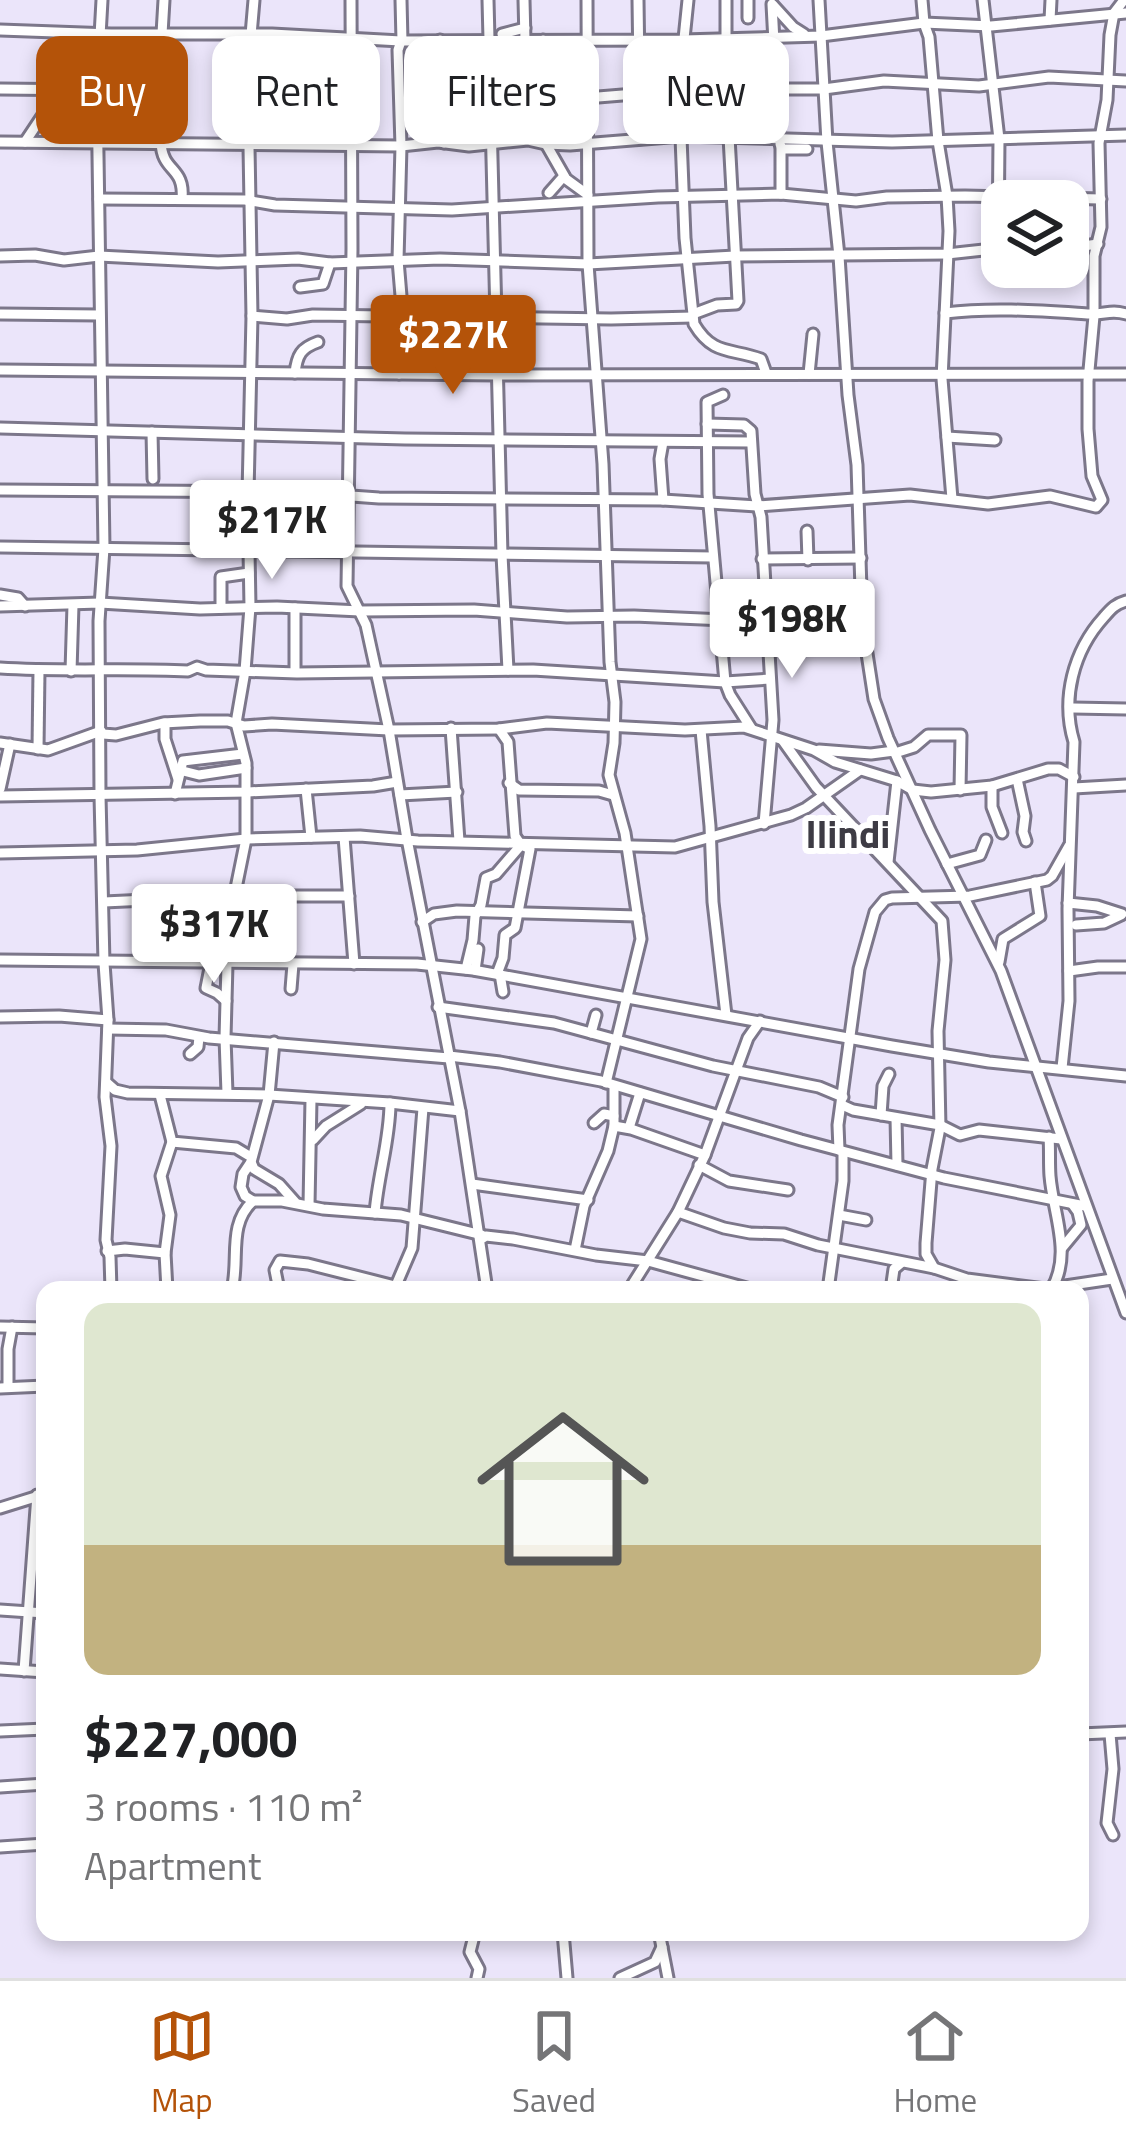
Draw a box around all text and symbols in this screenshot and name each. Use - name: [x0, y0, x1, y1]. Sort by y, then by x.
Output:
- chip: Buy: [36, 36, 188, 144]
- chip: Rent: [212, 36, 380, 144]
- chip: Filters: [404, 36, 599, 144]
- chip: New: [623, 36, 789, 144]
- map controls: [981, 180, 1089, 288]
- button: layers: [981, 180, 1089, 288]
- pin: $227K: [369, 295, 537, 397]
- text: $227K: [398, 304, 508, 363]
- pin: $217K: [188, 480, 356, 582]
- text: $217K: [217, 489, 327, 548]
- pin: $198K: [708, 579, 876, 681]
- text: $198K: [737, 588, 847, 647]
- district label: Ilindi: [806, 804, 890, 863]
- pin: $317K: [130, 884, 298, 986]
- text: $317K: [159, 893, 269, 952]
- icon: home: [455, 1381, 671, 1597]
- text: $227,000: [84, 1699, 297, 1777]
- text: 3 rooms · 110 m²: [84, 1777, 363, 1836]
- text: Apartment: [84, 1836, 261, 1895]
- tab: Map: [149, 2003, 215, 2125]
- tab: Saved: [512, 2003, 596, 2125]
- tab: Home: [893, 2003, 977, 2125]

